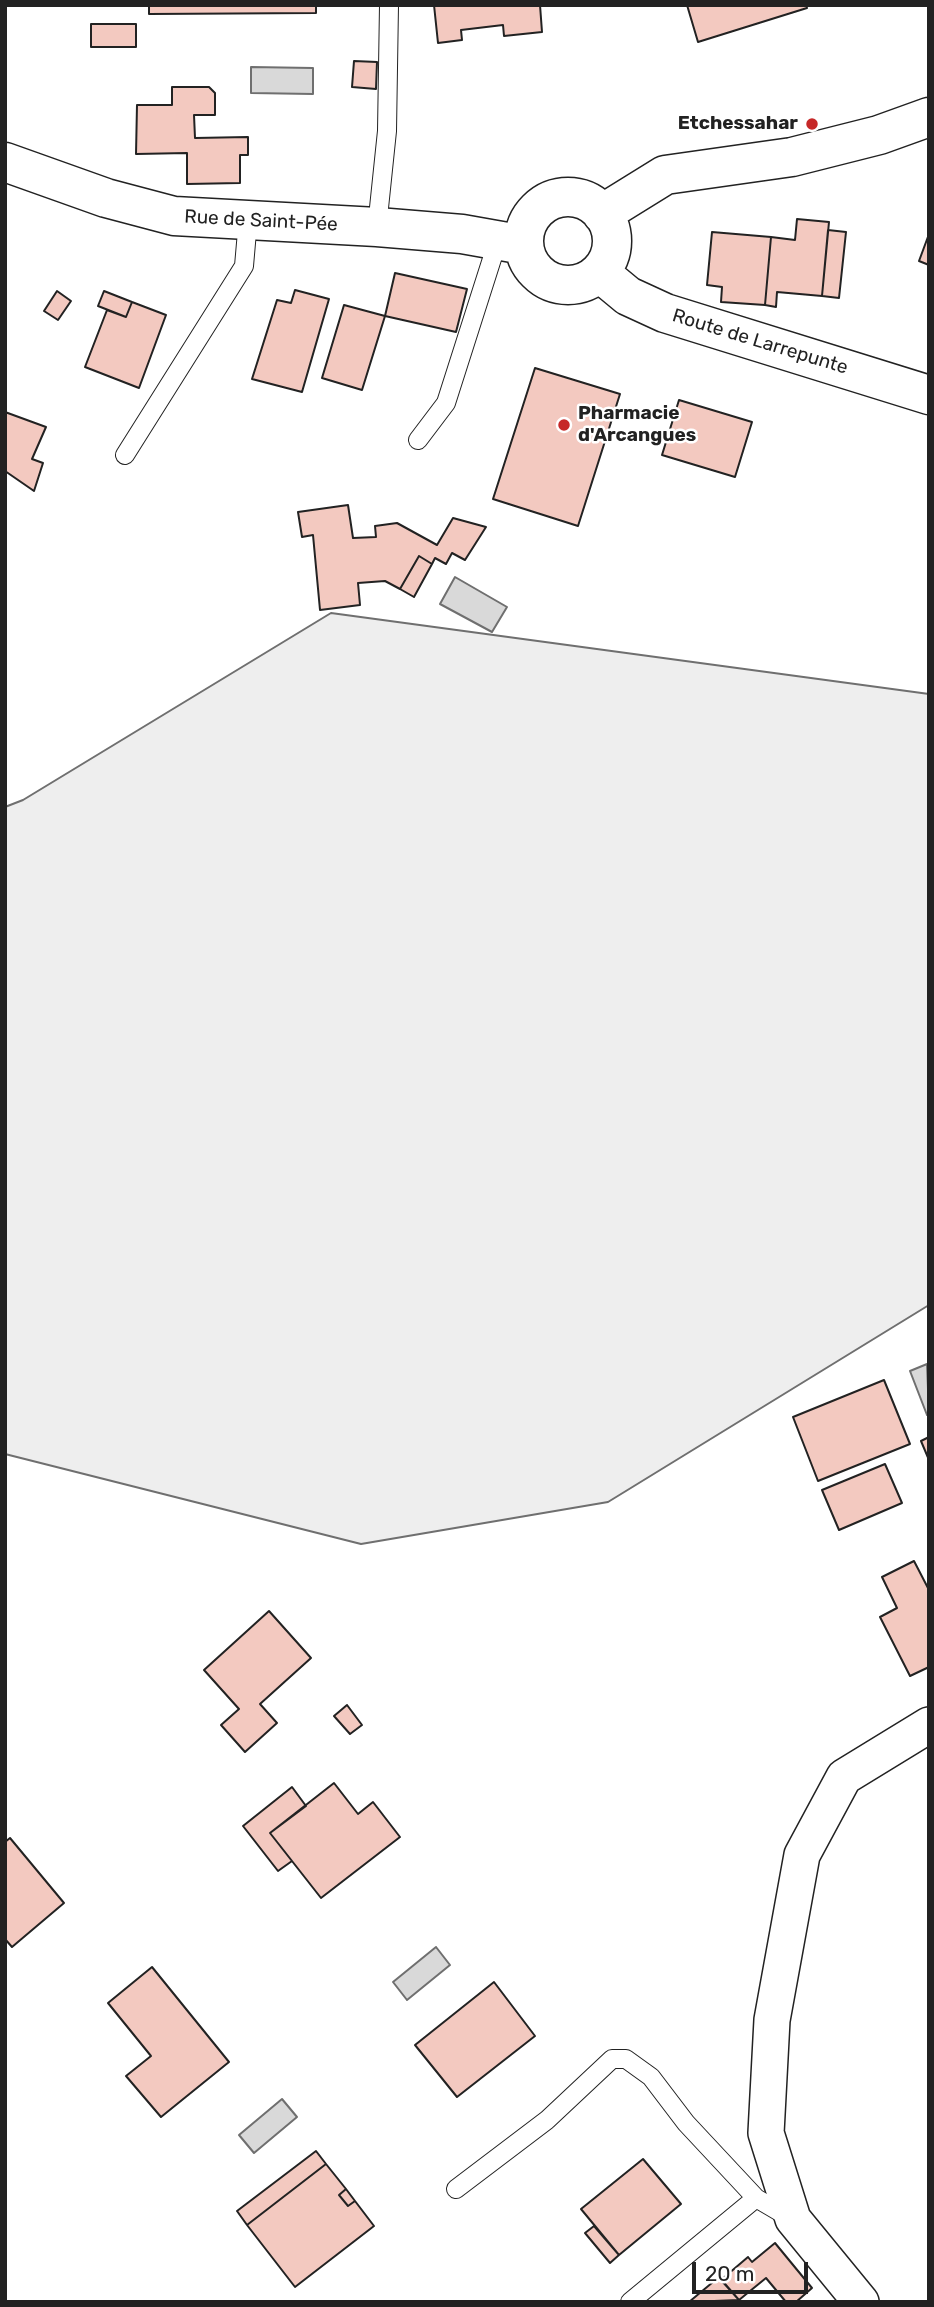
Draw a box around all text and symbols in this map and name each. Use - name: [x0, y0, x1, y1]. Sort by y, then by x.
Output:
- place label: Etchessahar: [678, 113, 798, 135]
- marker: Etchessahar: [804, 116, 820, 132]
- street label: Rue de Saint-Pée: [184, 206, 338, 236]
- street label: Route de Larrepunte: [670, 304, 850, 380]
- place label: Pharmacie d'Arcangues: [578, 403, 696, 447]
- marker: Pharmacie d'Arcangues: [556, 417, 572, 433]
- scale bar: [696, 2248, 811, 2292]
- text: 20 m: [705, 2261, 754, 2286]

